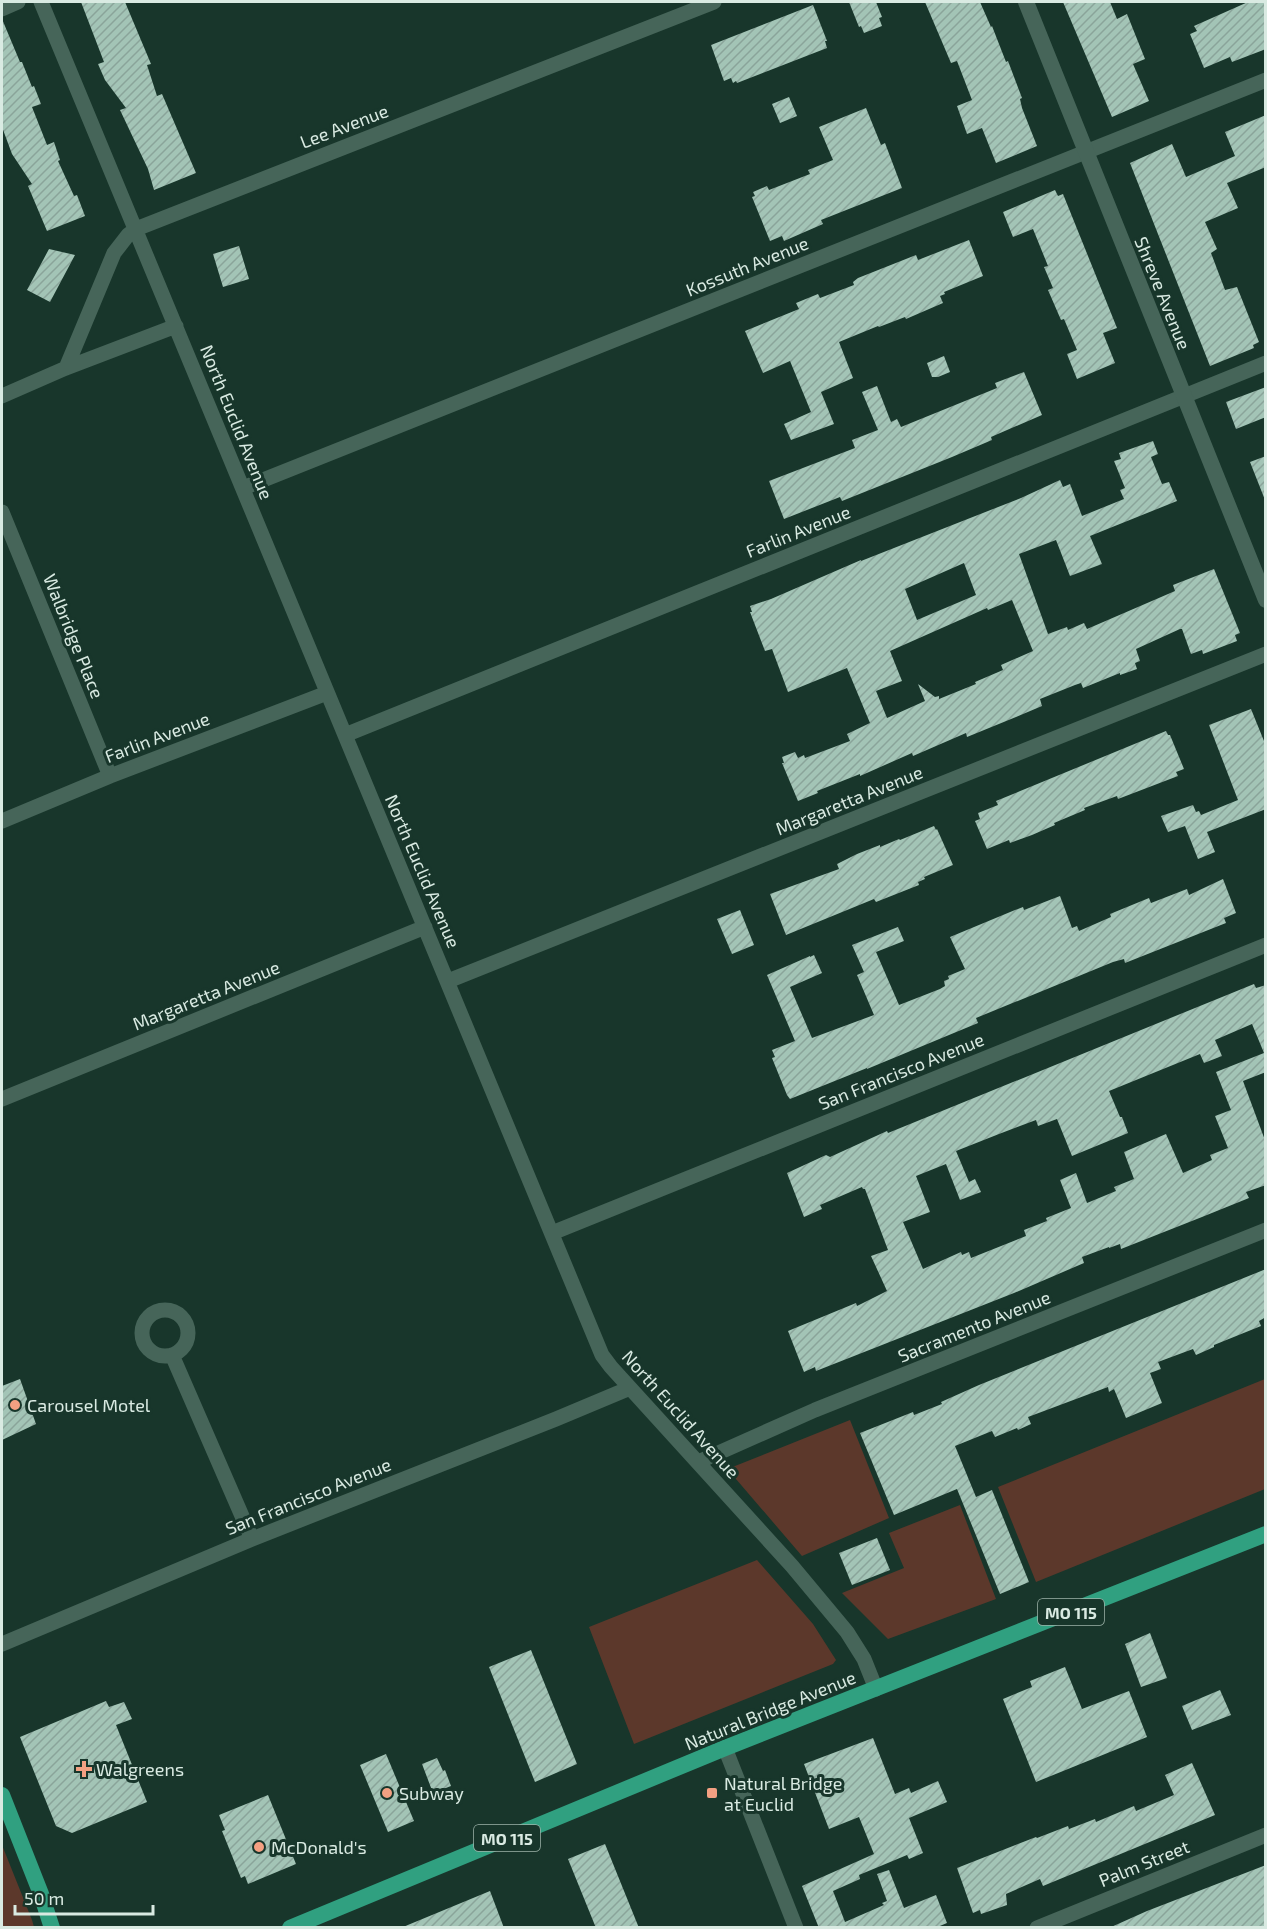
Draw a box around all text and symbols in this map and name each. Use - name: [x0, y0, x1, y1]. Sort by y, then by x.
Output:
- street label: Lee Avenue: [297, 99, 391, 153]
- street label: Kossuth Avenue: [682, 231, 812, 301]
- street label: Shreve Avenue: [1130, 233, 1196, 353]
- street label: North Euclid Avenue: [196, 342, 278, 502]
- street label: Farlin Avenue: [743, 500, 853, 562]
- street label: Walbridge Place: [39, 571, 109, 701]
- street label: Farlin Avenue: [101, 707, 213, 767]
- street label: Margaretta Avenue: [772, 760, 926, 840]
- street label: North Euclid Avenue: [381, 791, 465, 951]
- street label: Margaretta Avenue: [129, 955, 283, 1035]
- street label: San Francisco Avenue: [815, 1028, 987, 1114]
- street label: Sacramento Avenue: [894, 1285, 1054, 1367]
- street label: North Euclid Avenue: [618, 1345, 744, 1483]
- place label: Carousel Motel: [27, 1394, 151, 1416]
- marker: Carousel Motel: [8, 1398, 22, 1412]
- street label: San Francisco Avenue: [222, 1453, 394, 1539]
- road number: MO 115: [1038, 1599, 1104, 1625]
- street label: Natural Bridge Avenue: [681, 1666, 859, 1754]
- place label: Walgreens: [96, 1758, 184, 1780]
- marker: Walgreens: [77, 1762, 91, 1776]
- place label: Natural Bridge at Euclid: [724, 1772, 843, 1815]
- place label: Subway: [399, 1782, 464, 1804]
- marker: Subway: [380, 1786, 394, 1800]
- marker: Natural Bridge at Euclid: [705, 1786, 719, 1800]
- road number: MO 115: [474, 1825, 540, 1851]
- street label: Palm Street: [1096, 1835, 1193, 1891]
- place label: McDonald's: [271, 1836, 367, 1858]
- marker: McDonald's: [252, 1840, 266, 1854]
- scale bar: [15, 1878, 153, 1916]
- text: 50 m: [24, 1887, 64, 1909]

